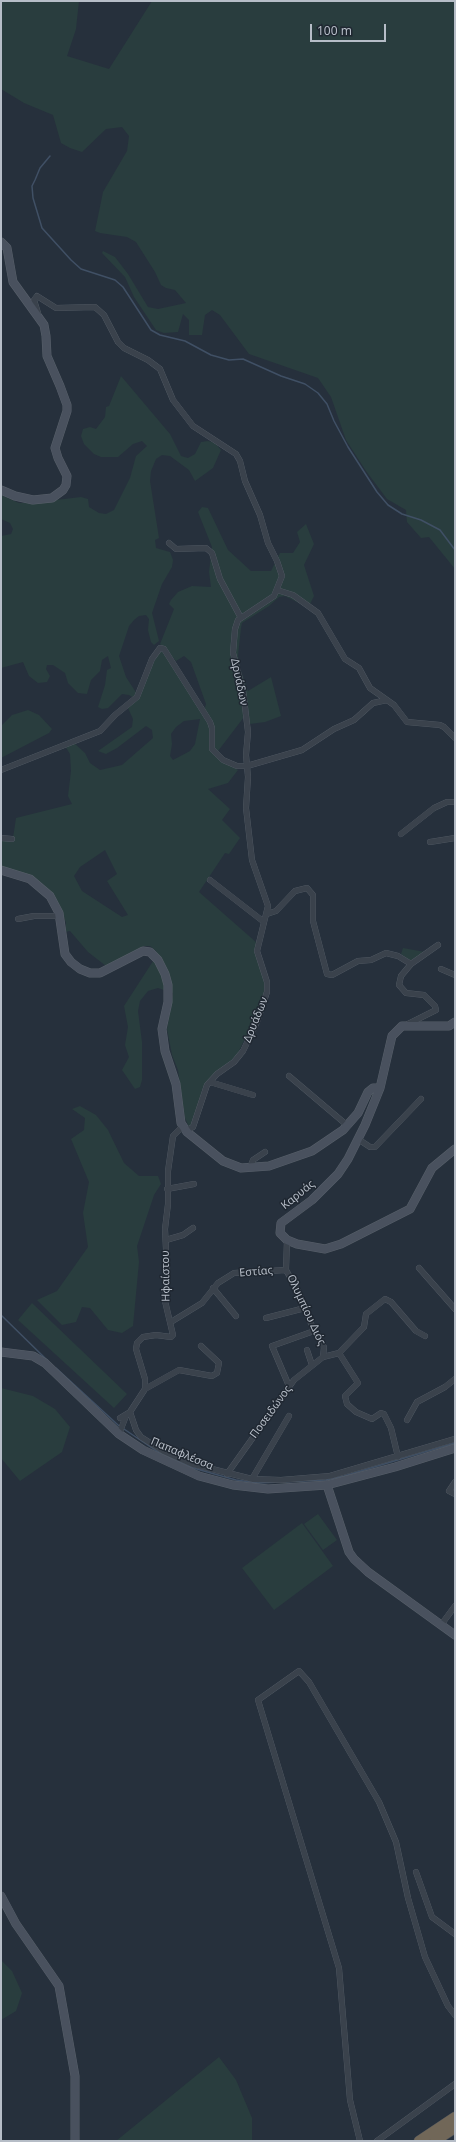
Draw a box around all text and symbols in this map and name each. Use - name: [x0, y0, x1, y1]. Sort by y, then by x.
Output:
- scale bar: [312, 16, 388, 42]
- text: 100 m: [317, 22, 352, 39]
- street label: Δρυάδων: [228, 657, 250, 707]
- street label: Δρυάδων: [241, 995, 271, 1045]
- street label: Καρυάς: [279, 1178, 317, 1212]
- street label: Ηφαίστου: [159, 1250, 173, 1302]
- street label: Εστίας: [239, 1264, 273, 1280]
- street label: Ολυμπίου Διός: [284, 1272, 328, 1348]
- street label: Ποσειδώνος: [247, 1383, 295, 1441]
- street label: Παπαφλέσσα: [149, 1435, 215, 1473]

